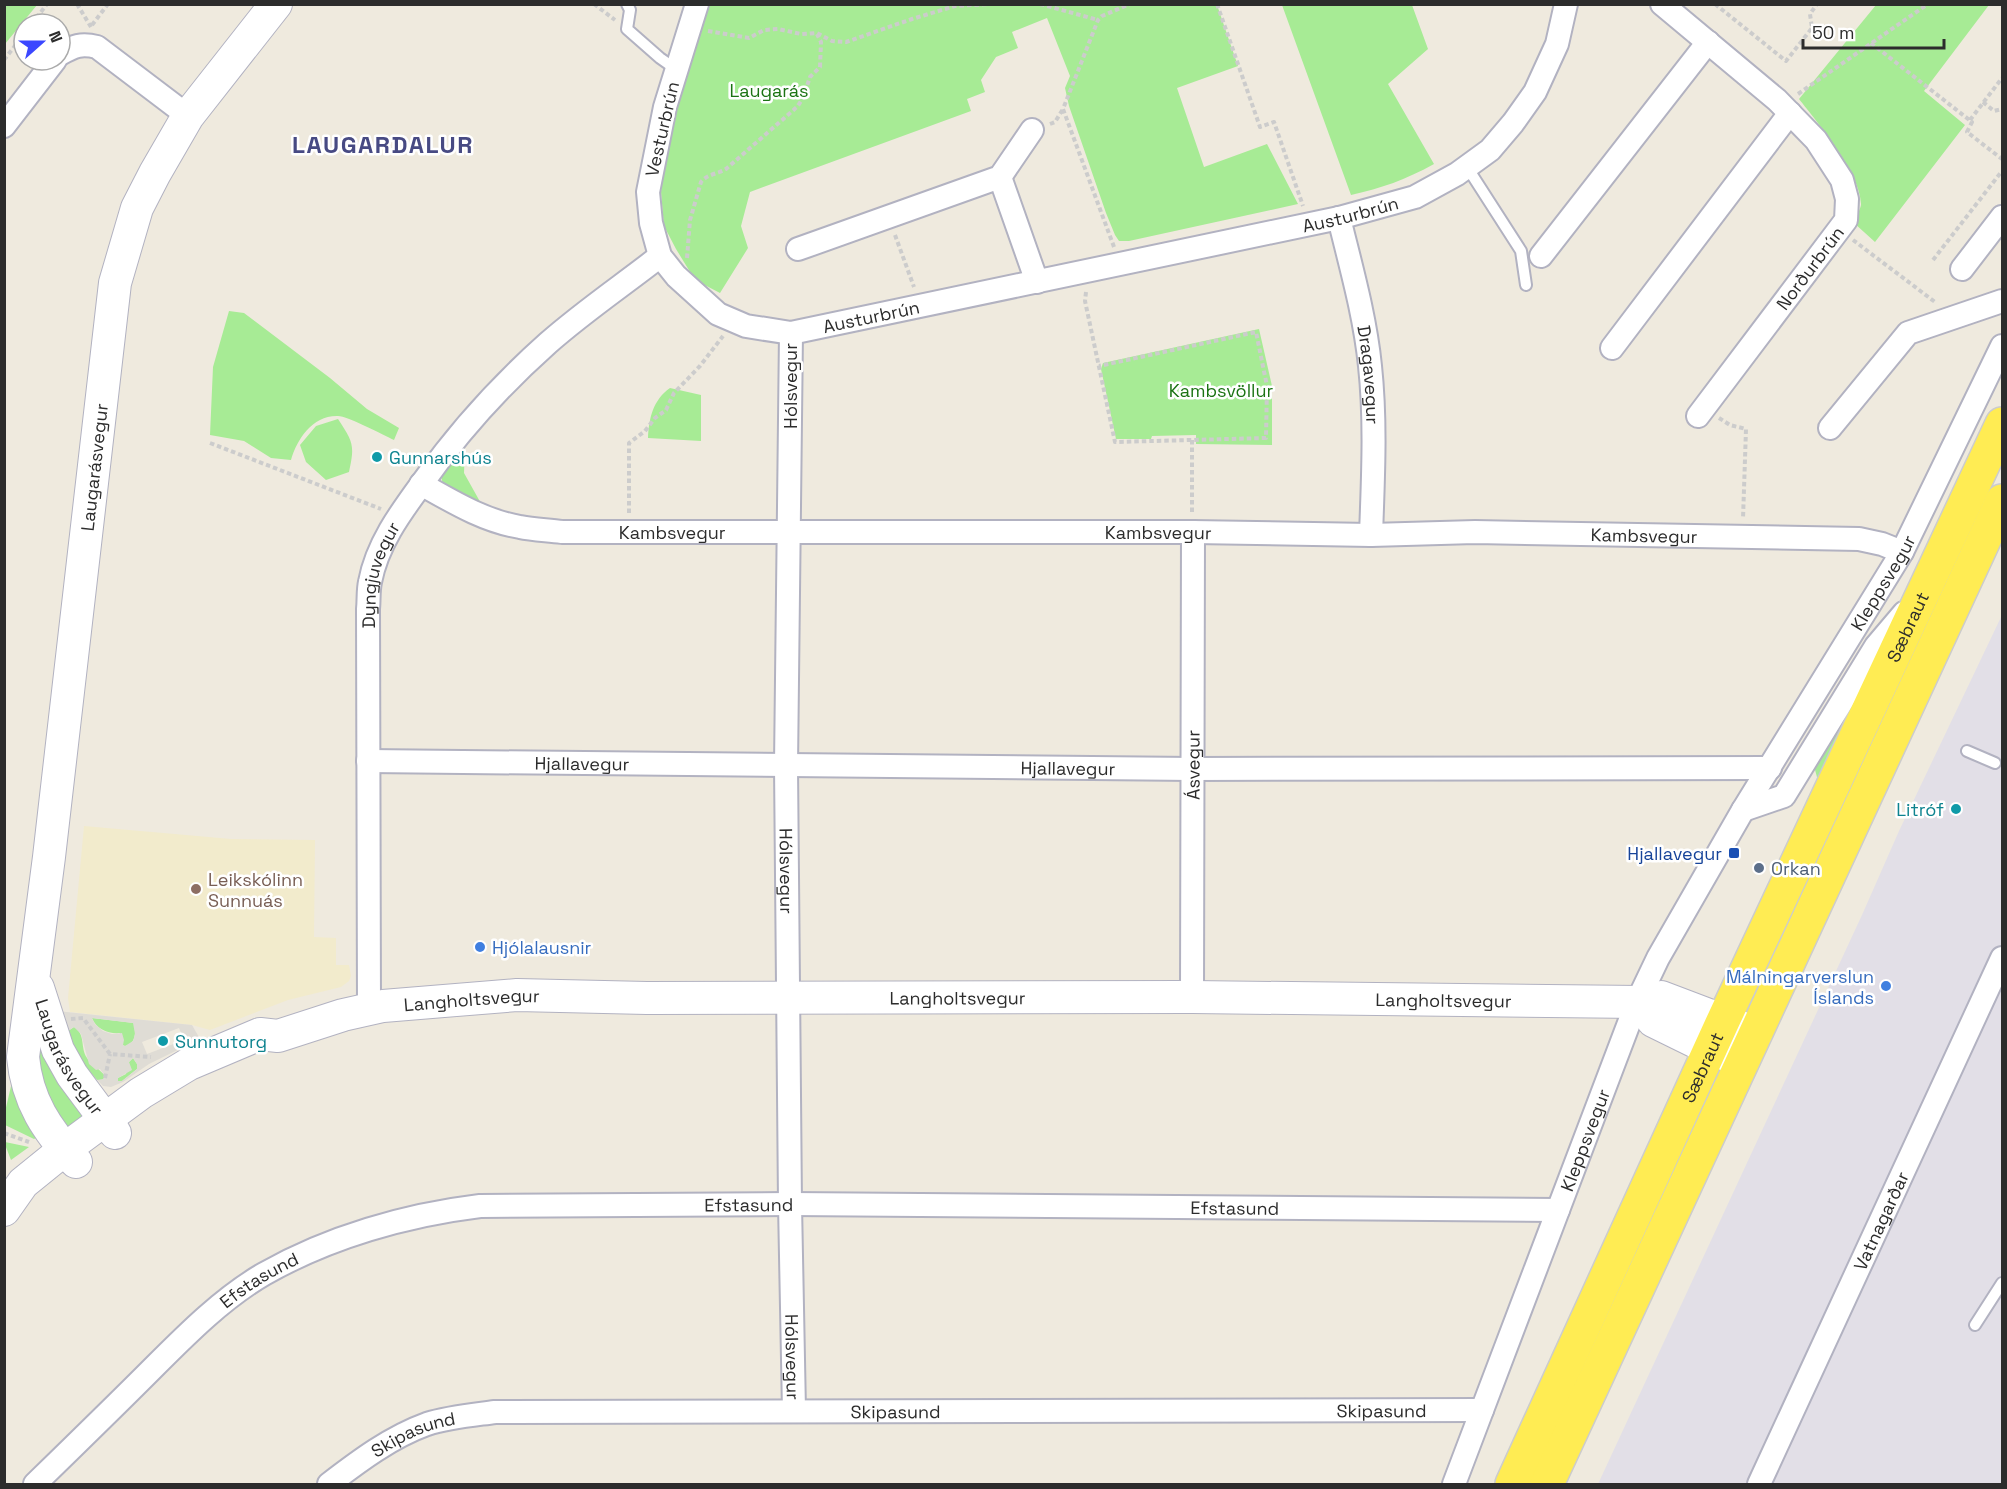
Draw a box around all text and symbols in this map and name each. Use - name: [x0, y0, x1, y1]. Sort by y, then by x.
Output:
- north arrow: [12, 12, 72, 72]
- scale bar: [1803, 12, 1944, 50]
- text: 50 m: [1812, 21, 1854, 44]
- text: N: [44, 28, 67, 46]
- street label: Vesturbrún: [640, 79, 684, 179]
- park label: Laugarás: [729, 79, 809, 102]
- district label: LAUGARDALUR: [292, 129, 474, 160]
- street label: Austurbrún: [1300, 191, 1401, 237]
- street label: Norðurbrún: [1771, 222, 1849, 314]
- street label: Austurbrún: [821, 295, 922, 338]
- street label: Dragavegur: [1353, 323, 1385, 425]
- street label: Hólsvegur: [779, 343, 802, 429]
- park label: Kambsvöllur: [1169, 379, 1274, 402]
- street label: Laugarásvegur: [75, 402, 113, 532]
- place label: Gunnarshús: [389, 446, 492, 469]
- marker: Gunnarshús: [370, 450, 384, 464]
- street label: Dyngjuvegur: [356, 517, 404, 628]
- street label: Kambsvegur: [619, 521, 726, 544]
- street label: Kambsvegur: [1105, 521, 1212, 544]
- street label: Kambsvegur: [1590, 523, 1698, 548]
- street label: Kleppsvegur: [1845, 531, 1920, 635]
- street label: Sæbraut: [1881, 588, 1934, 666]
- street label: Ásvegur: [1181, 730, 1204, 800]
- street label: Hjallavegur: [535, 751, 630, 775]
- street label: Hjallavegur: [1020, 756, 1116, 780]
- place label: Litróf: [1896, 798, 1944, 821]
- marker: Litróf: [1949, 802, 1963, 816]
- street label: Hólsvegur: [775, 828, 799, 914]
- place label: Hjallavegur: [1627, 842, 1722, 865]
- marker: Hjallavegur: [1727, 846, 1741, 860]
- place label: Orkan: [1771, 857, 1821, 880]
- marker: Orkan: [1752, 861, 1766, 875]
- place label: Leikskólinn Sunnuás: [208, 868, 303, 912]
- marker: Leikskólinn Sunnuás: [189, 882, 203, 896]
- place label: Hjólalausnir: [492, 936, 592, 959]
- marker: Hjólalausnir: [473, 940, 487, 954]
- place label: Málningarverslun Íslands: [1726, 965, 1874, 1009]
- marker: Málningarverslun Íslands: [1879, 979, 1893, 993]
- street label: Langholtsvegur: [403, 983, 540, 1016]
- street label: Langholtsvegur: [889, 986, 1026, 1009]
- street label: Langholtsvegur: [1375, 988, 1512, 1012]
- street label: Laugarásvegur: [31, 996, 109, 1119]
- street label: Sæbraut: [1676, 1028, 1728, 1106]
- place label: Sunnutorg: [175, 1030, 267, 1053]
- marker: Sunnutorg: [156, 1034, 170, 1048]
- street label: Kleppsvegur: [1555, 1085, 1615, 1194]
- street label: Vatnagarðar: [1848, 1167, 1913, 1274]
- street label: Efstasund: [704, 1192, 793, 1216]
- street label: Efstasund: [1190, 1196, 1279, 1219]
- street label: Efstasund: [214, 1247, 302, 1313]
- street label: Hólsvegur: [781, 1314, 805, 1400]
- street label: Skipasund: [1336, 1399, 1427, 1422]
- street label: Skipasund: [850, 1400, 941, 1423]
- street label: Skipasund: [366, 1406, 457, 1462]

